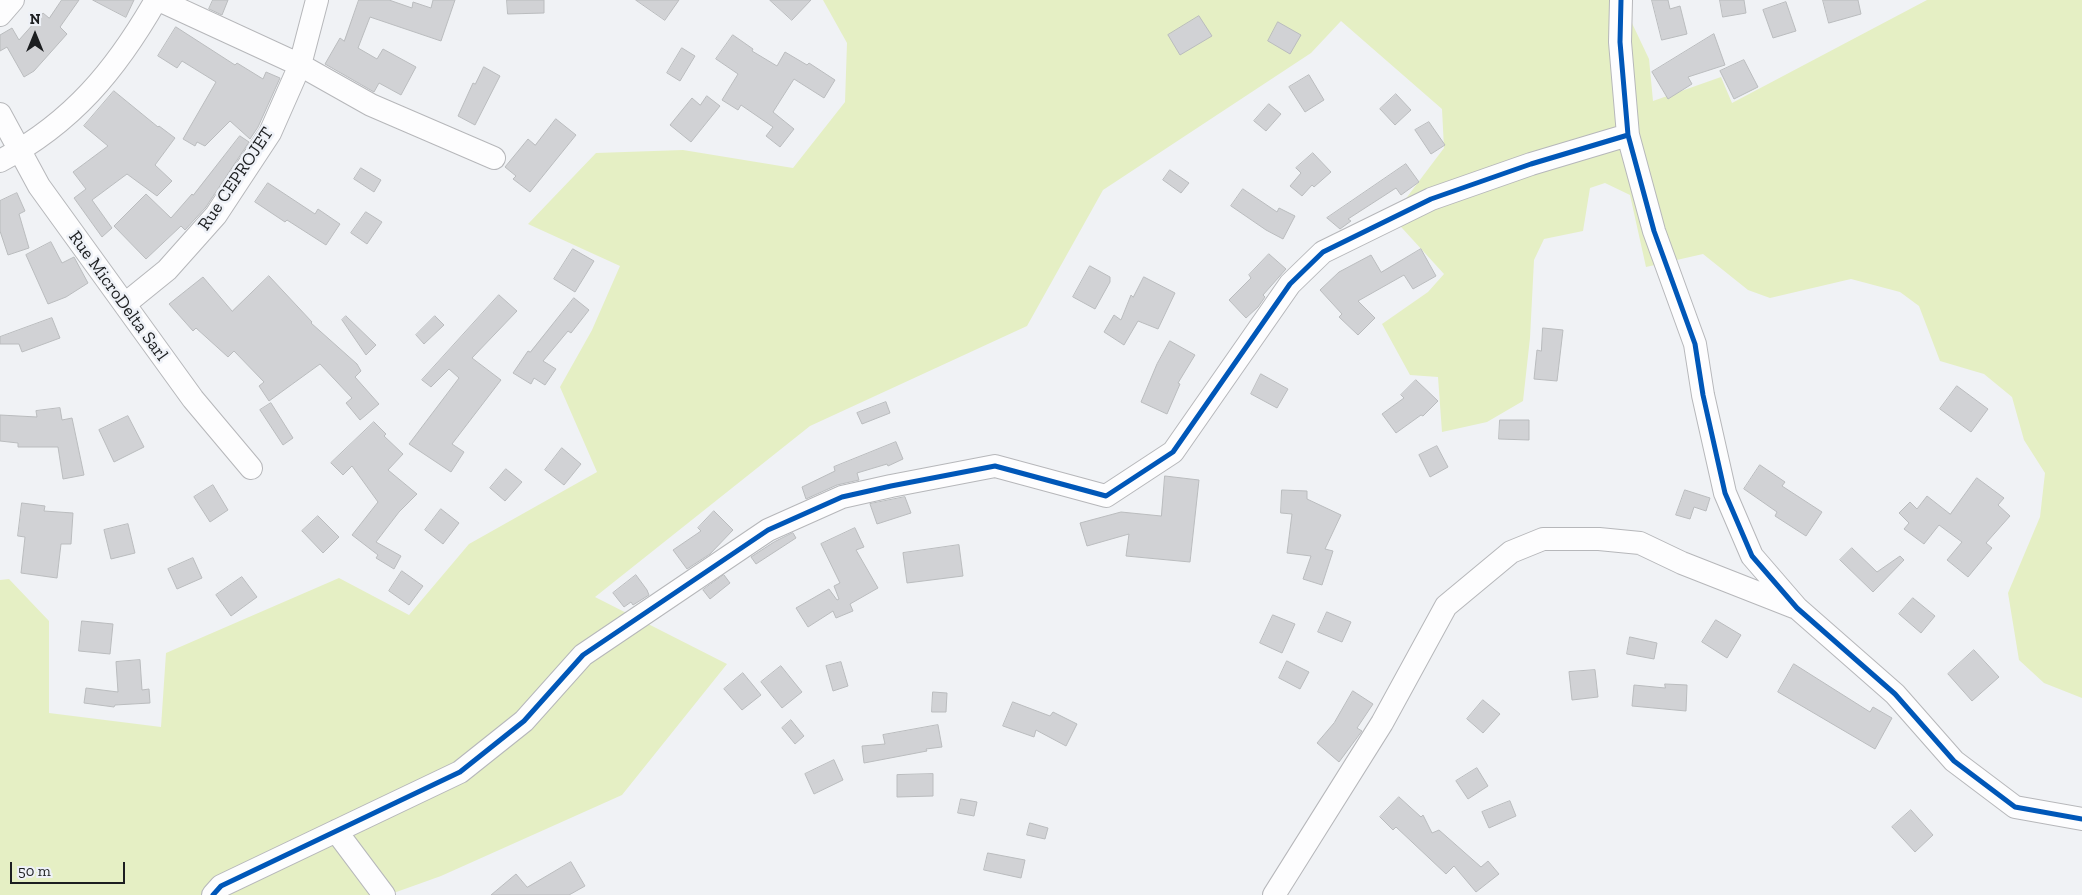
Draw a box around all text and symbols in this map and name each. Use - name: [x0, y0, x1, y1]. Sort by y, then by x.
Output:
- north arrow: [10, 10, 60, 60]
- text: N: [30, 11, 40, 28]
- street label: Rue CEPROJET: [194, 123, 278, 235]
- street label: Rue MicroDelta Sarl: [64, 227, 172, 365]
- scale bar: [12, 852, 128, 884]
- text: 50 m: [18, 862, 51, 880]

